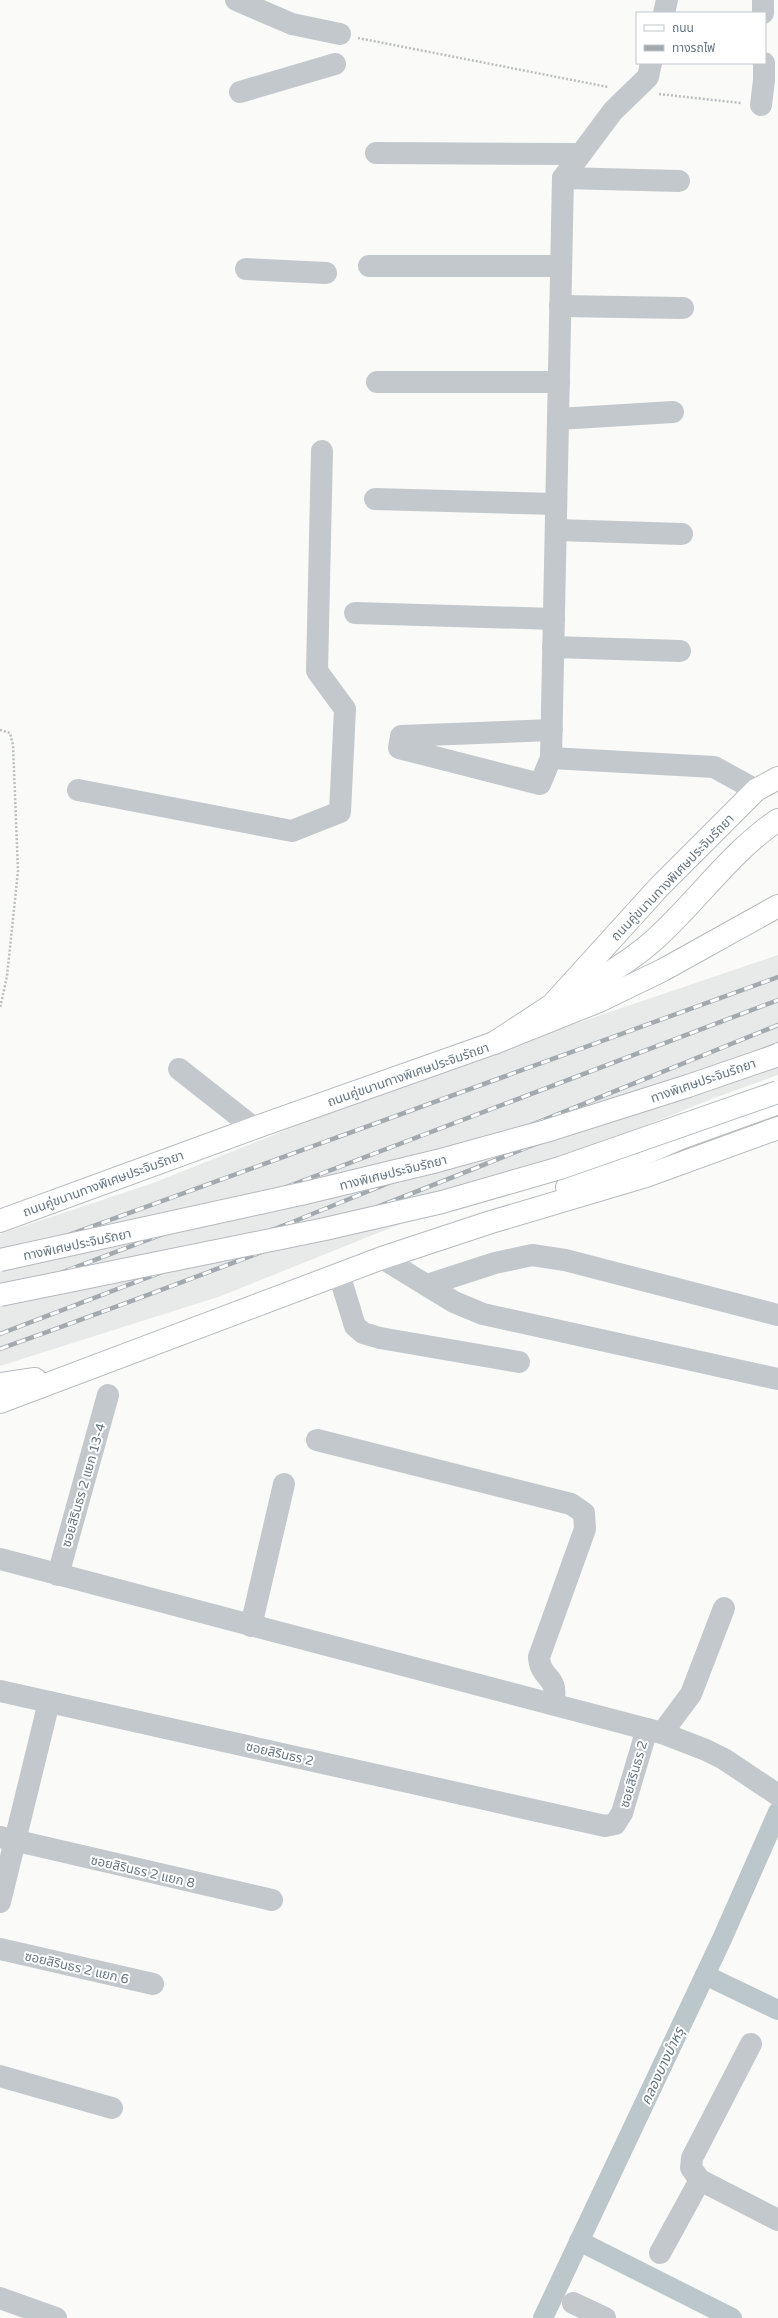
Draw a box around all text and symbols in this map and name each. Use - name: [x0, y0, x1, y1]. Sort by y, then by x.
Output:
- legend: [636, 12, 766, 64]
- text: ถนน: [672, 21, 694, 35]
- text: ทางรถไฟ: [672, 41, 715, 55]
- street label: ถนนคู่ขนานทางพิเศษประจิมรัถยา: [608, 811, 738, 944]
- street label: ถนนคู่ขนานทางพิเศษประจิมรัถยา: [325, 1040, 491, 1110]
- street label: ทางพิเศษประจิมรัถยา: [649, 1055, 758, 1106]
- street label: ถนนคู่ขนานทางพิเศษประจิมรัถยา: [21, 1147, 186, 1221]
- street label: ทางพิเศษประจิมรัถยา: [338, 1152, 449, 1194]
- street label: ทางพิเศษประจิมรัถยา: [22, 1226, 133, 1264]
- street label: ซอยสิรินธร 2 แยก 13-4: [59, 1421, 109, 1549]
- street label: ซอยสิรินธร 2: [244, 1738, 315, 1770]
- street label: ซอยสิรินธร 2: [617, 1739, 651, 1810]
- street label: ซอยสิรินธร 2 แยก 8: [89, 1852, 196, 1892]
- street label: ซอยสิรินธร 2 แยก 6: [23, 1948, 130, 1988]
- water label: คลองบางบำหรุ: [637, 2024, 688, 2107]

